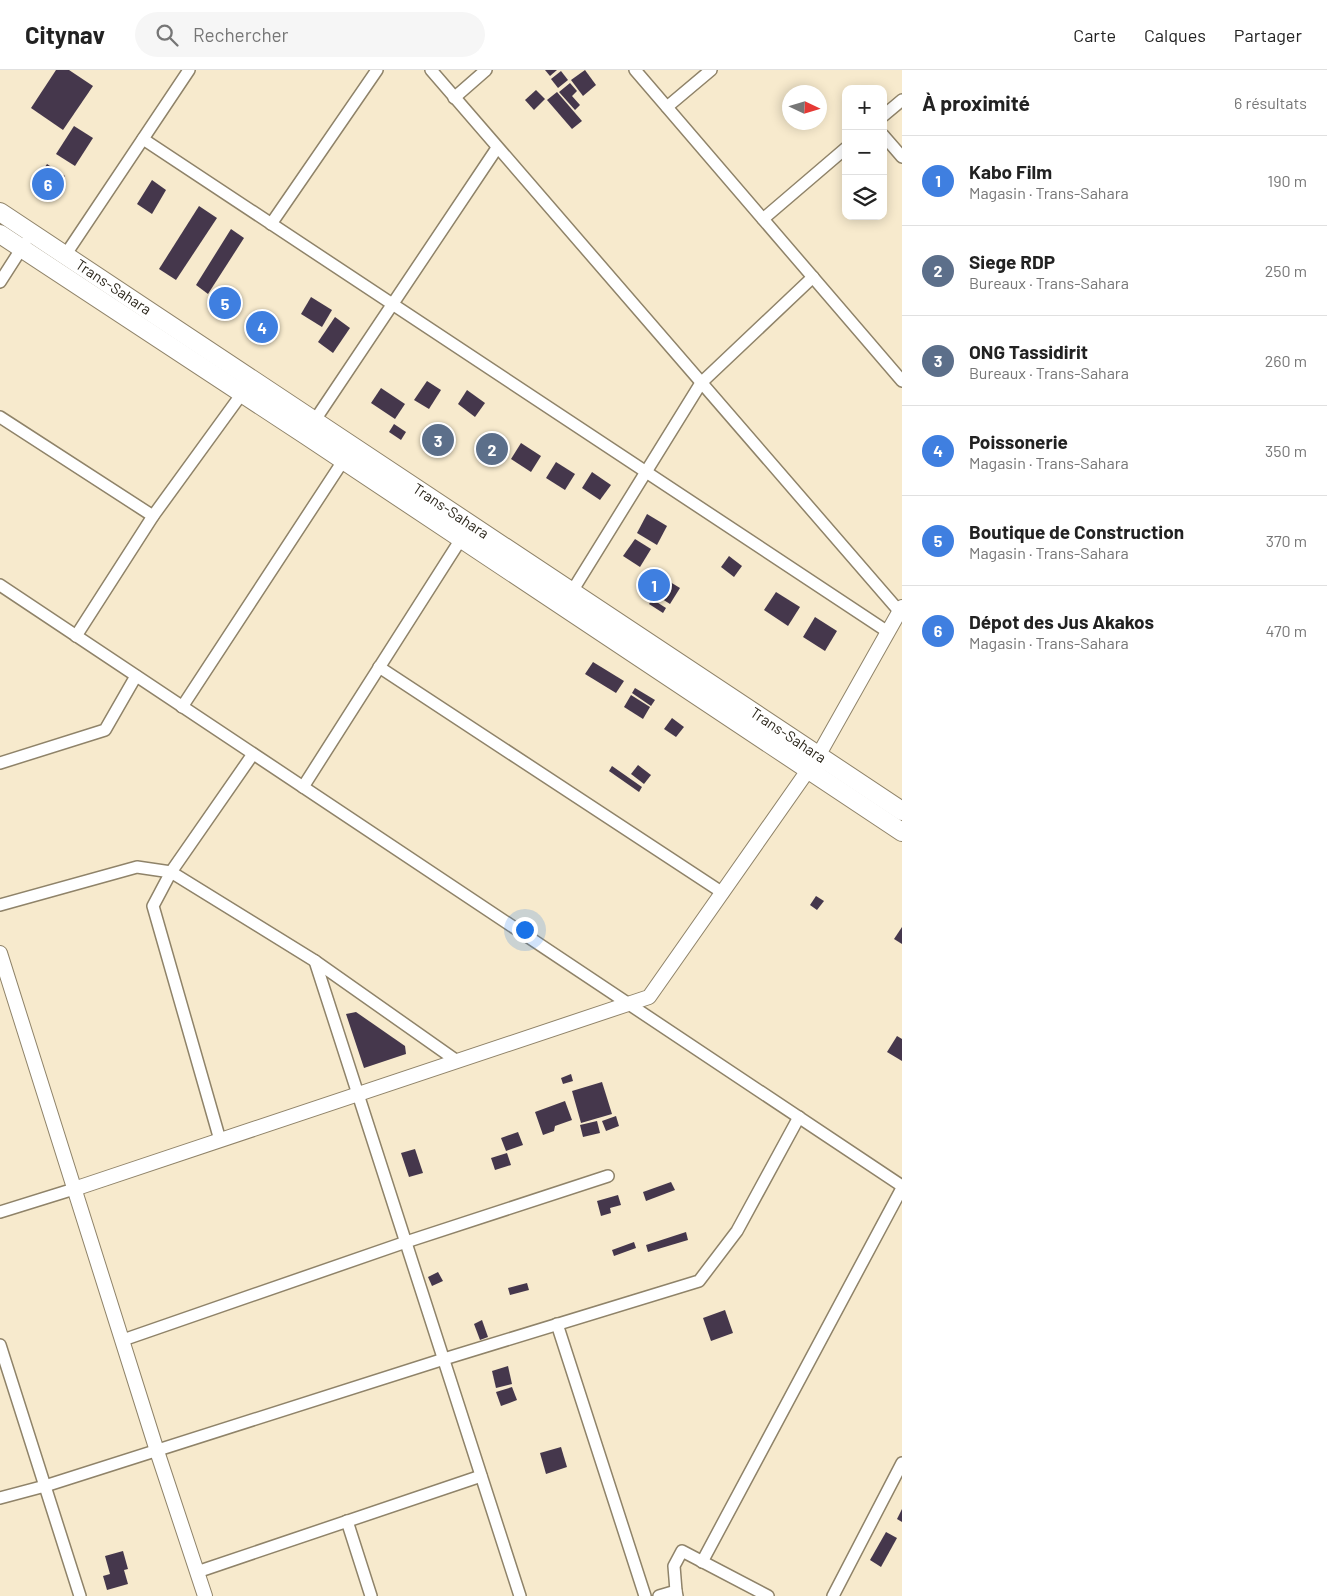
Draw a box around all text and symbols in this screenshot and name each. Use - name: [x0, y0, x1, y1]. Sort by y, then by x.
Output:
- search box: [135, 12, 485, 57]
- text: Citynav: [25, 20, 105, 49]
- icon: search: [153, 21, 181, 49]
- text: Rechercher: [193, 23, 289, 46]
- text: Carte: [1073, 24, 1116, 46]
- text: Calques: [1144, 24, 1206, 46]
- text: Partager: [1234, 24, 1302, 46]
- north arrow: [782, 85, 827, 130]
- map controls: [842, 85, 887, 220]
- button: +: [842, 85, 887, 130]
- text: À proximité: [922, 90, 1030, 115]
- text: 6 résultats: [1234, 93, 1307, 112]
- button: −: [842, 130, 887, 175]
- text: Kabo Film: [969, 160, 1052, 183]
- pin: 6: [32, 165, 64, 203]
- text: 1: [935, 171, 941, 190]
- text: 190 m: [1268, 171, 1307, 190]
- button: layers: [842, 175, 887, 220]
- text: Magasin · Trans-Sahara: [969, 183, 1129, 202]
- text: Siege RDP: [969, 250, 1055, 273]
- street label: Trans-Sahara: [72, 255, 155, 318]
- text: 2: [934, 261, 942, 280]
- text: 250 m: [1265, 261, 1307, 280]
- text: Bureaux · Trans-Sahara: [969, 273, 1129, 292]
- pin: 5: [209, 284, 241, 322]
- pin: 4: [246, 308, 278, 346]
- text: ONG Tassidirit: [969, 340, 1088, 363]
- text: 3: [934, 351, 942, 370]
- text: 260 m: [1265, 351, 1307, 370]
- text: Bureaux · Trans-Sahara: [969, 363, 1129, 382]
- pin: 3: [422, 421, 454, 459]
- pin: 2: [476, 430, 508, 468]
- text: Poissonerie: [969, 430, 1068, 453]
- text: 4: [933, 441, 943, 460]
- text: 350 m: [1265, 441, 1307, 460]
- text: Magasin · Trans-Sahara: [969, 453, 1129, 472]
- street label: Trans-Sahara: [410, 479, 493, 542]
- text: Boutique de Construction: [969, 520, 1184, 543]
- text: 5: [934, 531, 942, 550]
- text: 370 m: [1266, 531, 1307, 550]
- text: Magasin · Trans-Sahara: [969, 543, 1129, 562]
- pin: 1: [638, 566, 670, 604]
- text: Dépot des Jus Akakos: [969, 610, 1154, 633]
- text: 6: [934, 621, 942, 640]
- text: 470 m: [1266, 621, 1307, 640]
- text: Magasin · Trans-Sahara: [969, 633, 1129, 652]
- street label: Trans-Sahara: [747, 703, 830, 766]
- your location: [512, 917, 538, 943]

